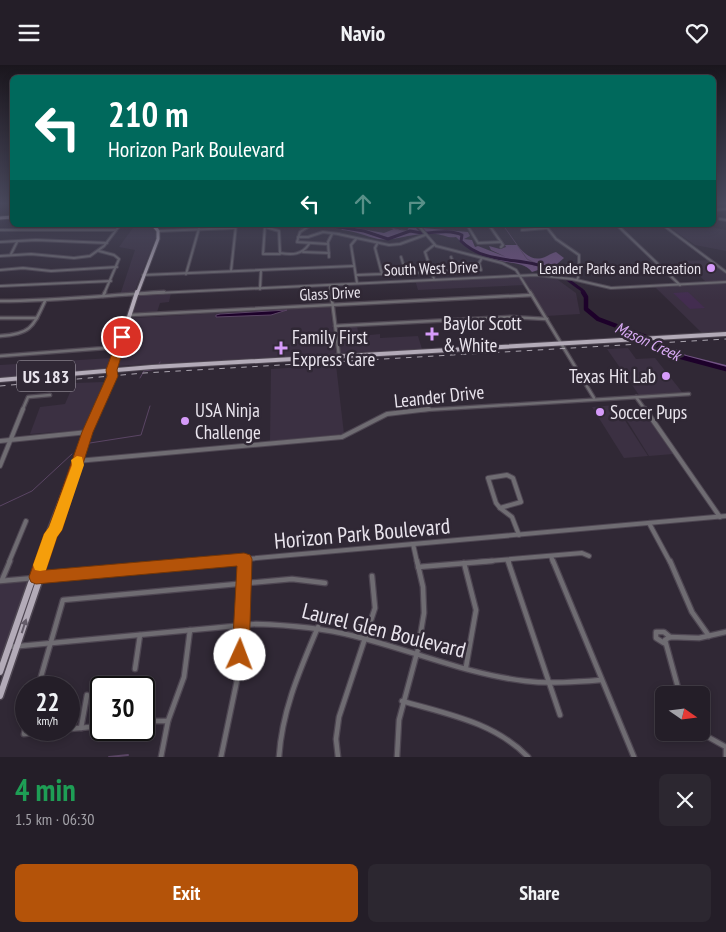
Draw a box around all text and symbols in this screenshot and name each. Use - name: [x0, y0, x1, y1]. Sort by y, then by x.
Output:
- icon: menu: [15, 19, 43, 47]
- text: Navio: [341, 19, 385, 47]
- icon: heart: [683, 19, 711, 47]
- text: 210 m: [108, 91, 189, 137]
- icon: left: [25, 95, 90, 160]
- text: Horizon Park Boulevard: [108, 135, 285, 163]
- icon: left: [296, 190, 324, 218]
- icon: ahead: [349, 190, 377, 218]
- icon: right: [402, 190, 430, 218]
- street label: South West Drive: [384, 256, 478, 280]
- place label: Leander Parks and Recreation: [539, 258, 701, 278]
- marker: Leander Parks and Recreation: [705, 262, 717, 274]
- street label: Glass Drive: [299, 281, 361, 305]
- place label: Baylor Scott & White: [443, 311, 523, 357]
- pin: [101, 316, 143, 358]
- water label: Mason Creek: [612, 317, 686, 366]
- icon: arrive: [108, 323, 136, 351]
- place label: Family First Express Care: [292, 325, 375, 371]
- marker: Baylor Scott & White: [425, 327, 439, 341]
- marker: Family First Express Care: [274, 341, 288, 355]
- road number: US 183: [17, 361, 75, 391]
- place label: Texas Hit Lab: [569, 364, 656, 388]
- marker: Texas Hit Lab: [660, 370, 672, 382]
- street label: Leander Drive: [393, 379, 485, 413]
- place label: USA Ninja Challenge: [195, 398, 261, 444]
- place label: Soccer Pups: [610, 400, 687, 424]
- marker: Soccer Pups: [594, 406, 606, 418]
- marker: USA Ninja Challenge: [179, 415, 191, 427]
- street label: Horizon Park Boulevard: [273, 511, 451, 555]
- street label: Laurel Glen Boulevard: [299, 596, 469, 664]
- one-way arrow: [20, 618, 28, 633]
- position arrow: [213, 628, 265, 680]
- speed limit sign: 30: [90, 676, 155, 741]
- text: 22: [36, 686, 59, 718]
- north arrow: [655, 686, 710, 741]
- map controls: [655, 686, 710, 741]
- text: km/h: [37, 713, 58, 728]
- text: 4 min: [15, 770, 76, 809]
- button: close: [659, 774, 711, 826]
- text: 1.5 km · 06:30: [15, 809, 95, 829]
- button: Exit: [15, 864, 358, 922]
- button: Share: [368, 864, 711, 922]

